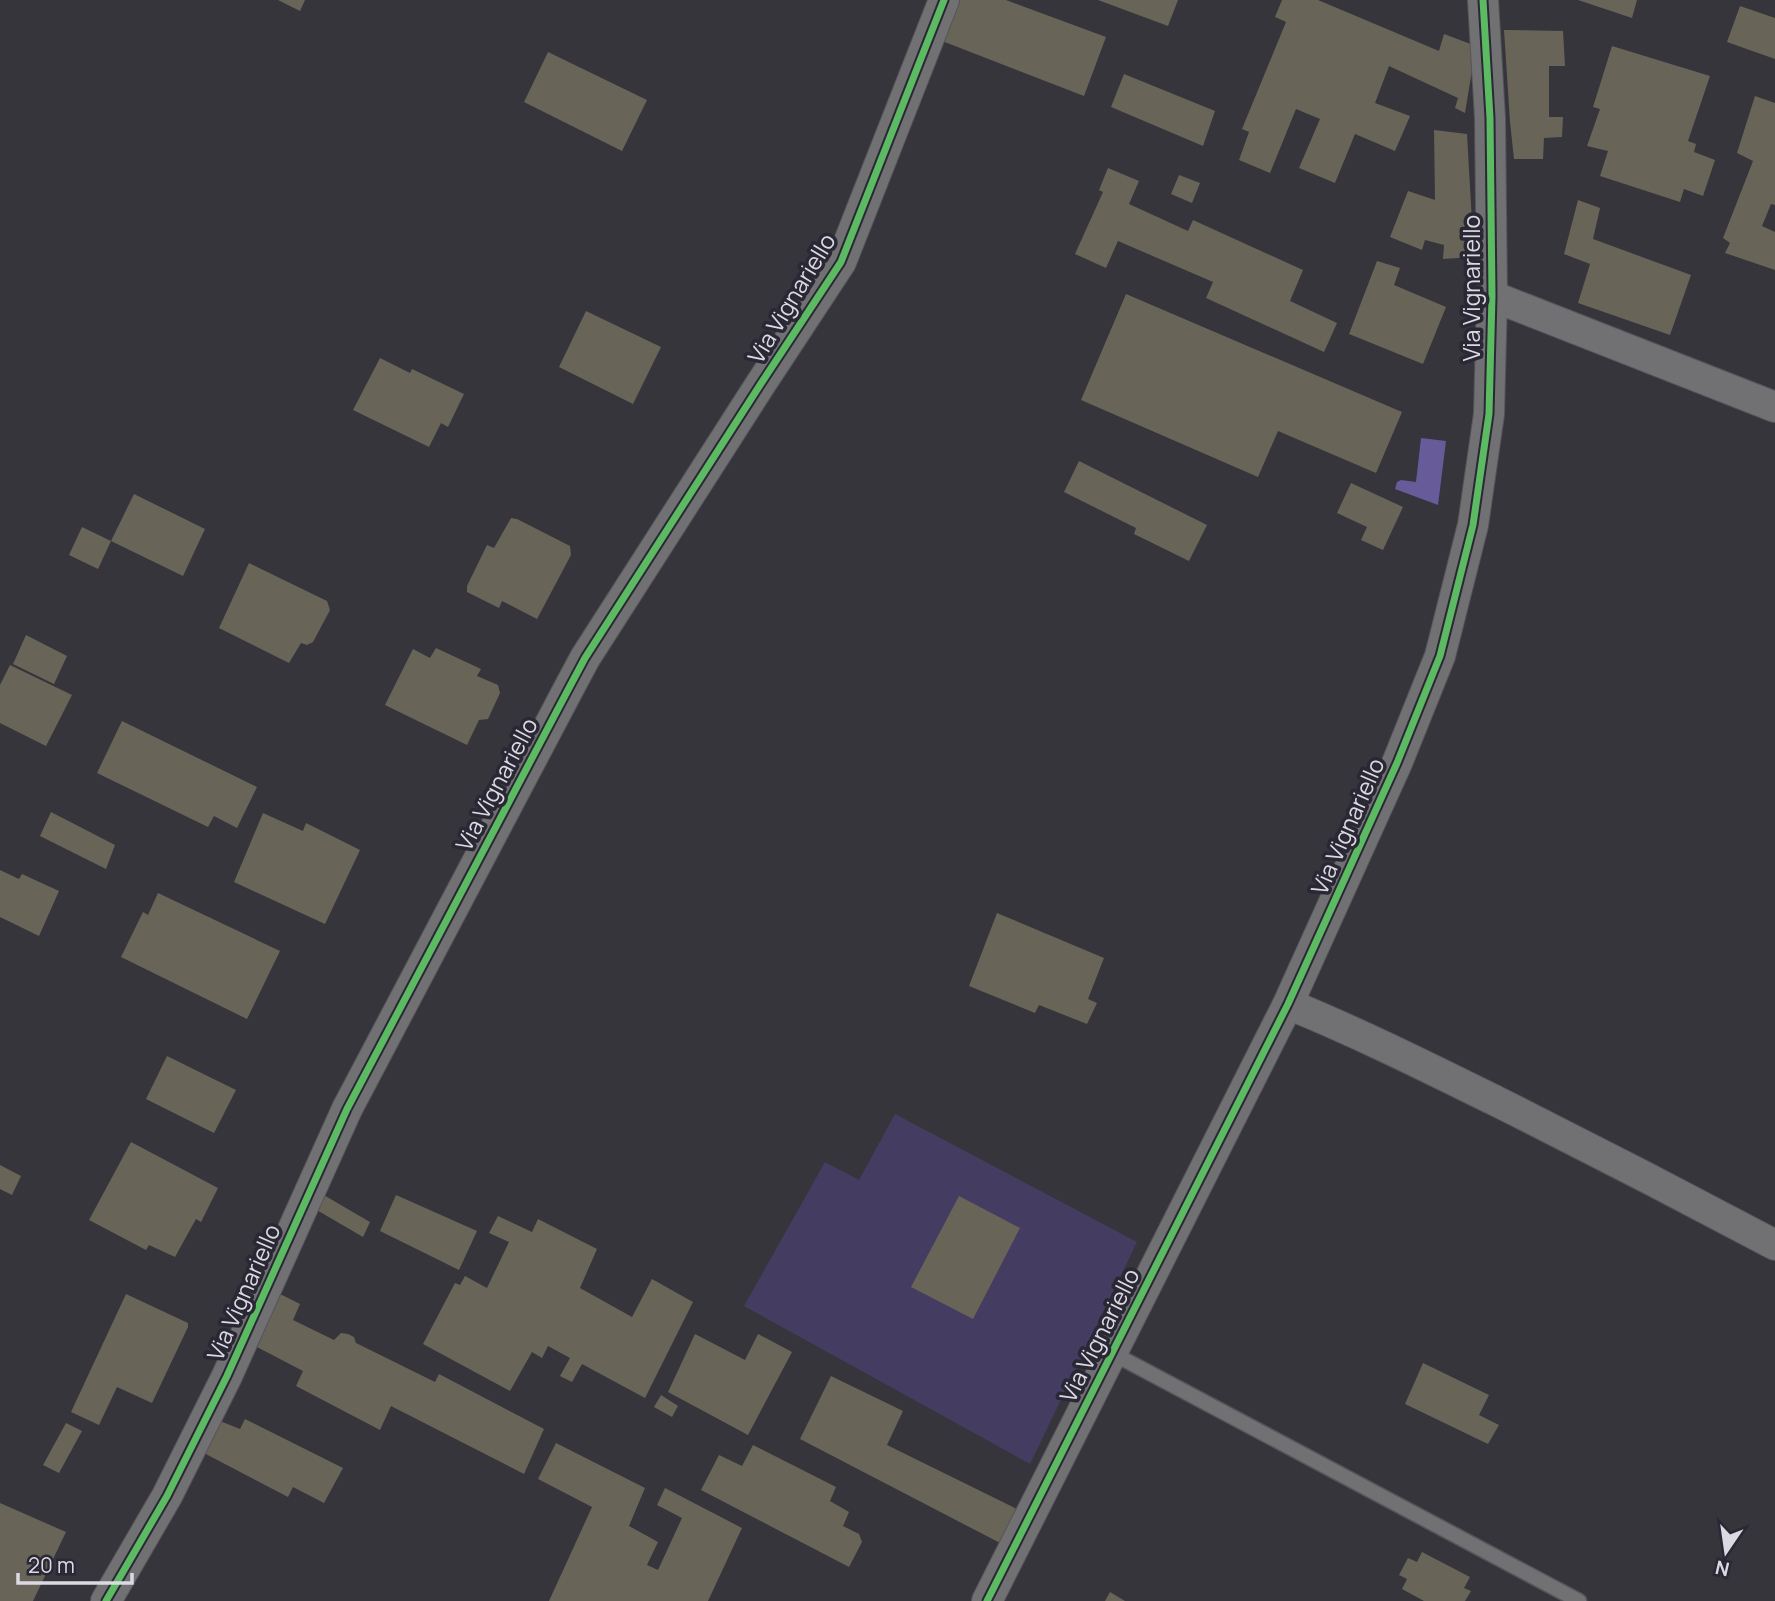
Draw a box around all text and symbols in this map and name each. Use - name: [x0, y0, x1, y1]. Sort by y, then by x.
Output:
- street label: Via Vignariello: [1455, 215, 1487, 361]
- street label: Via Vignariello: [740, 227, 842, 369]
- street label: Via Vignariello: [447, 712, 545, 856]
- street label: Via Vignariello: [1303, 753, 1391, 899]
- street label: Via Vignariello: [199, 1219, 287, 1365]
- street label: Via Vignariello: [1051, 1262, 1147, 1408]
- north arrow: [1691, 1517, 1761, 1587]
- scale bar: [18, 1542, 131, 1586]
- text: 20 m: [28, 1551, 75, 1579]
- text: N: [1713, 1554, 1732, 1583]

